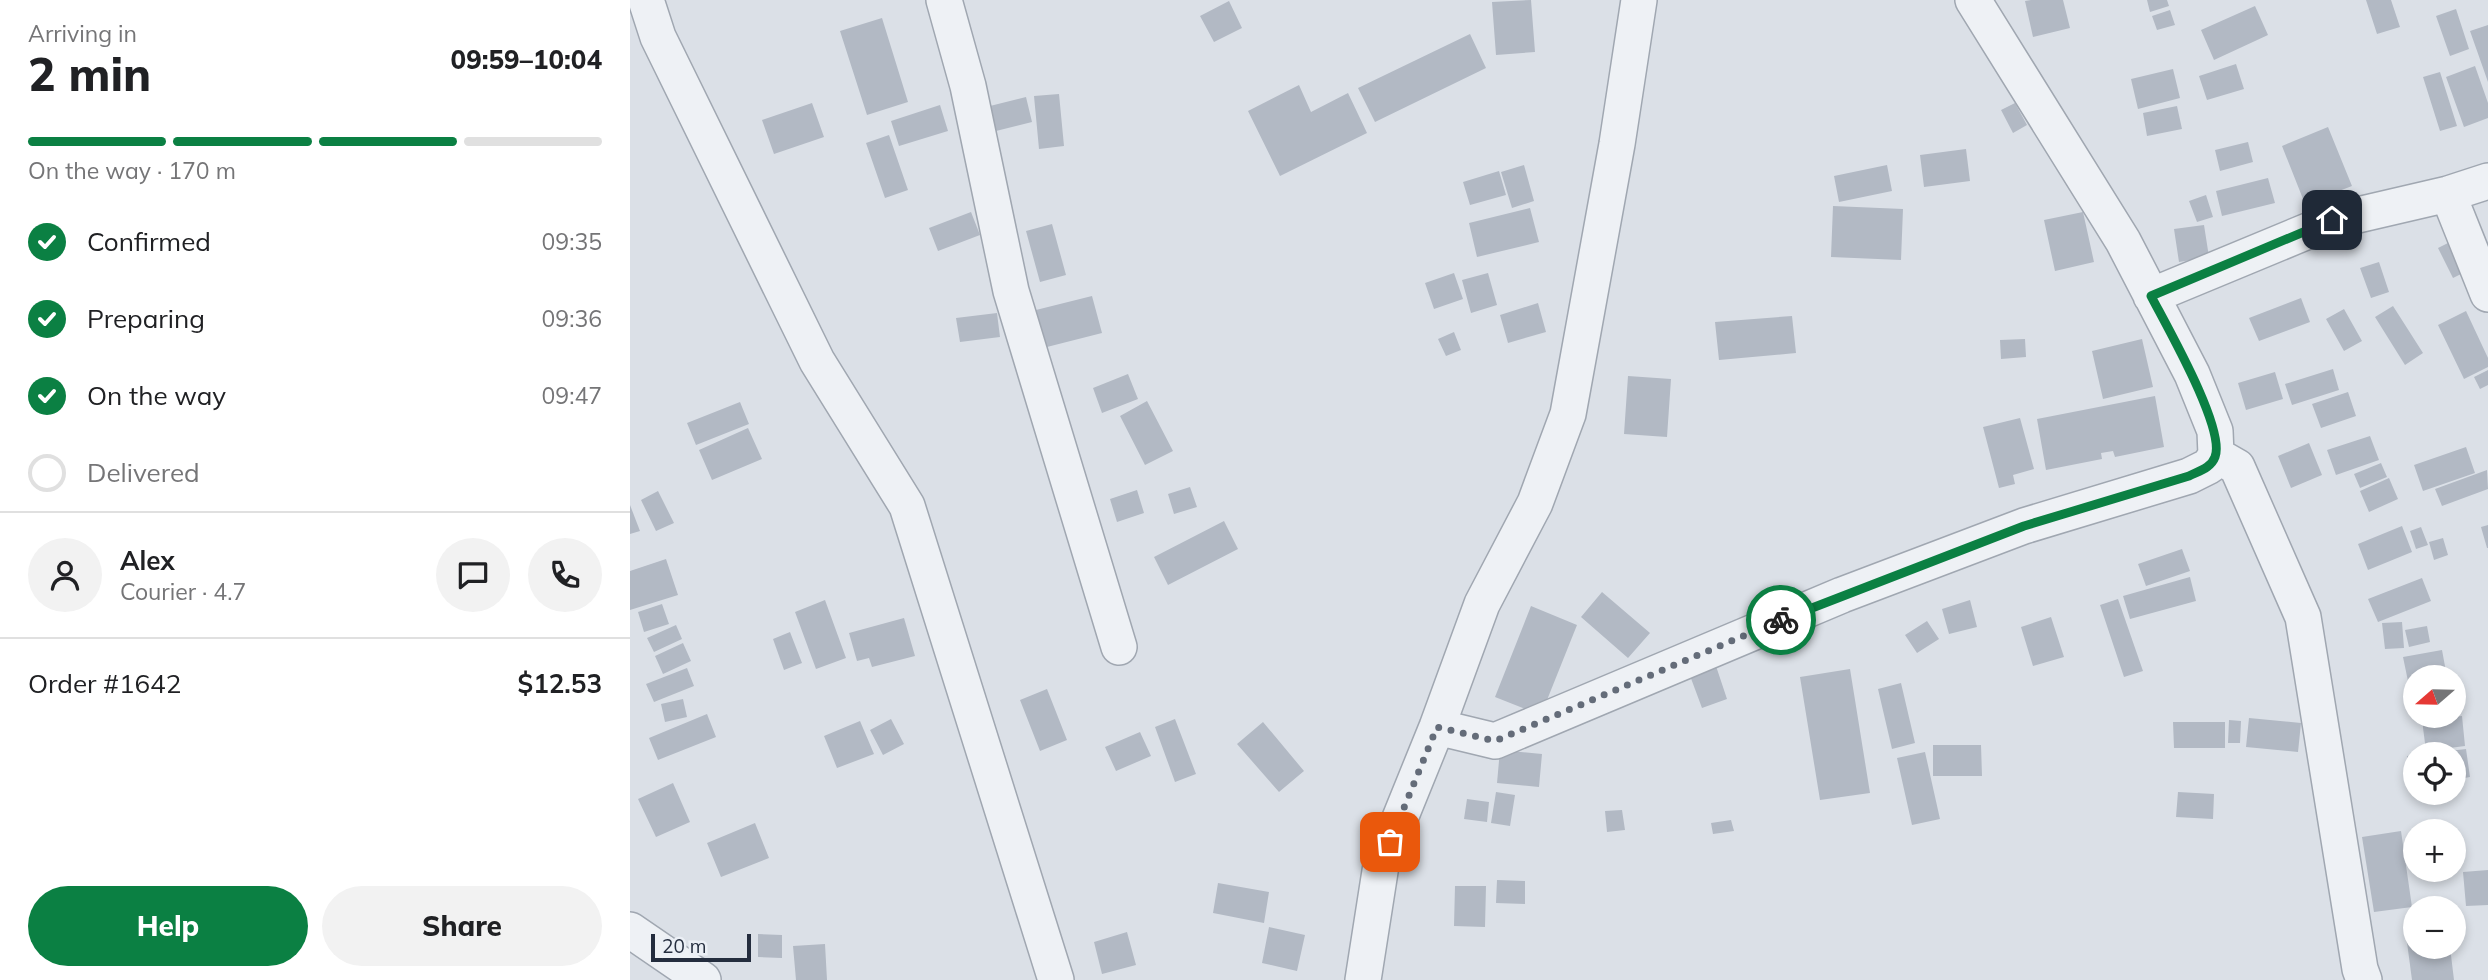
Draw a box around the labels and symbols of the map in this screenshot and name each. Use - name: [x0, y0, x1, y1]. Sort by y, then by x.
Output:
- pin: [2302, 190, 2362, 250]
- courier: [1746, 585, 1816, 655]
- north arrow: [2403, 665, 2466, 728]
- pin: [1360, 812, 1420, 872]
- scale bar: [651, 931, 751, 963]

